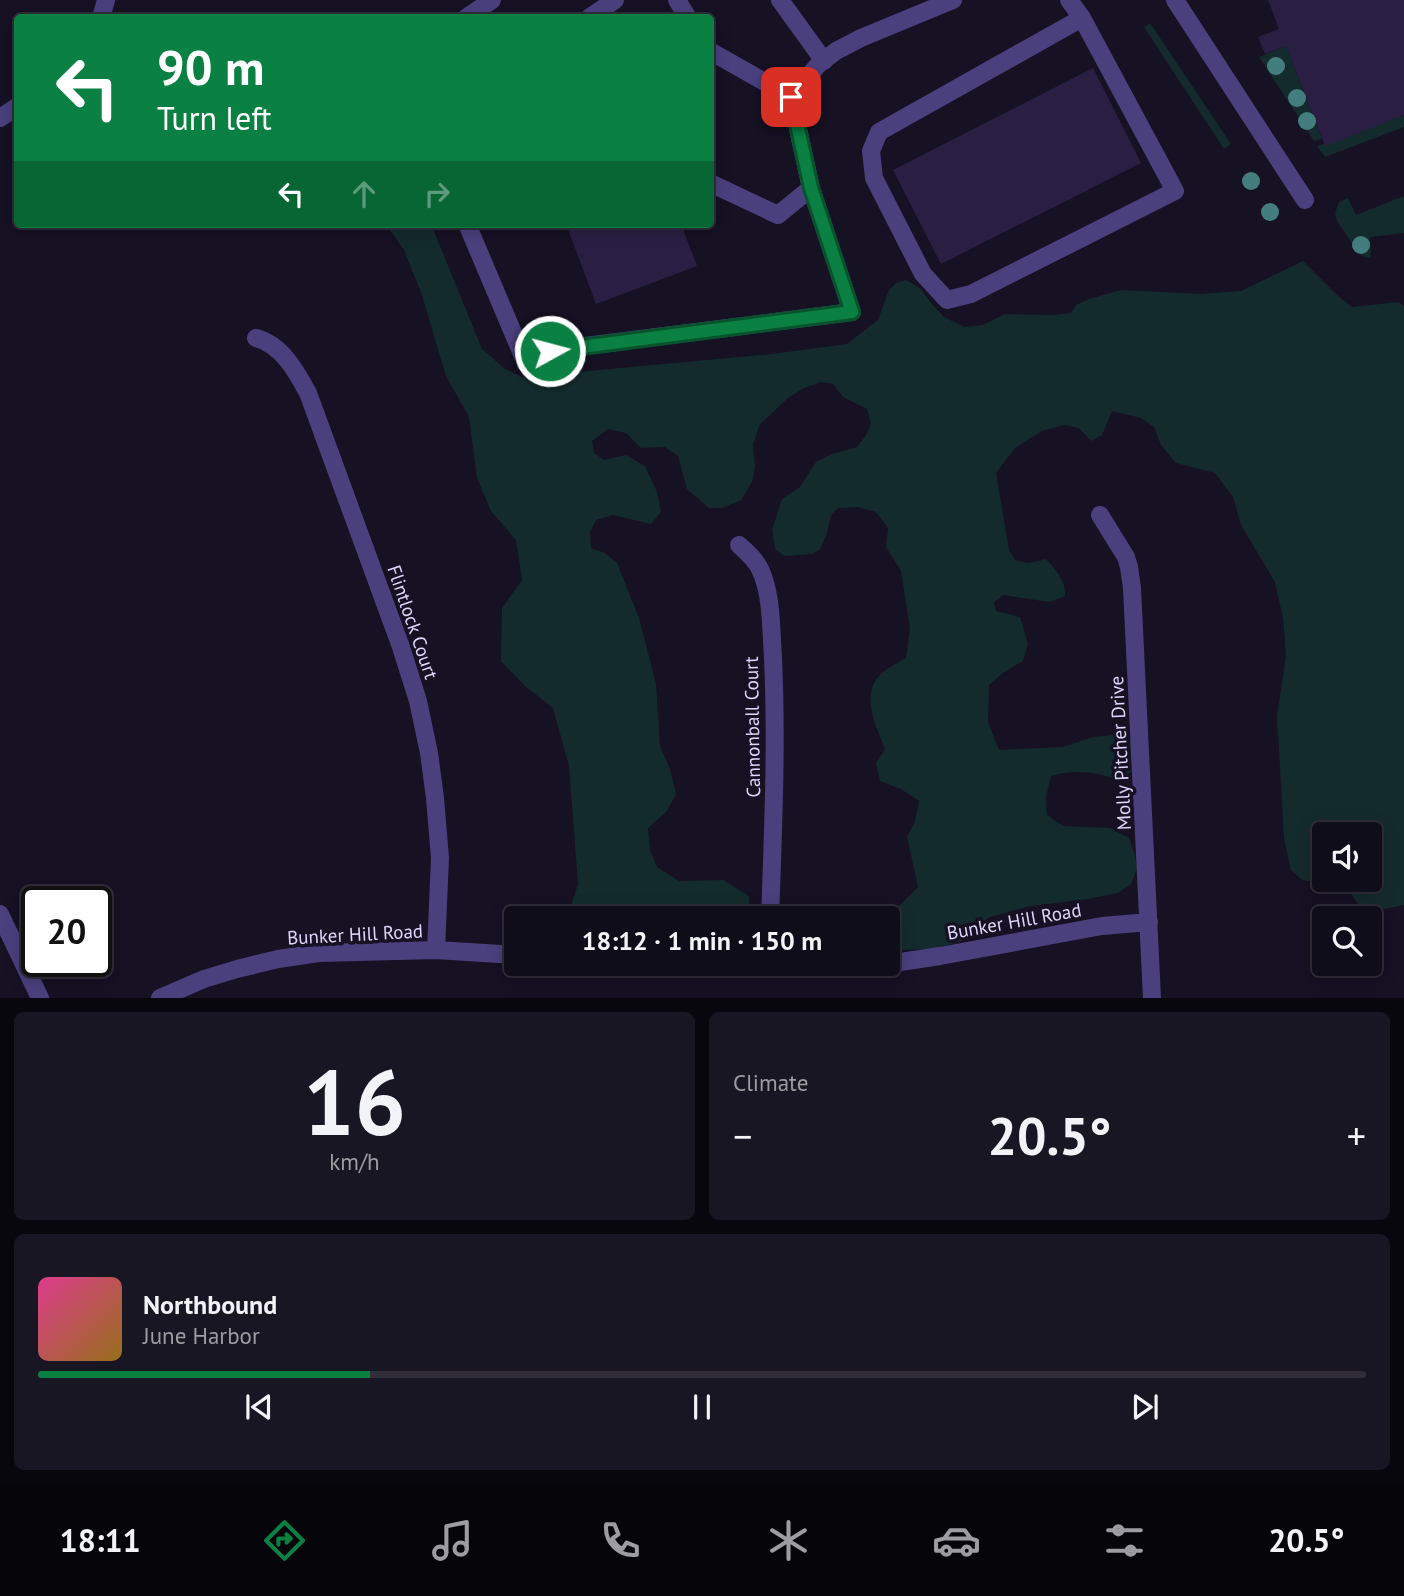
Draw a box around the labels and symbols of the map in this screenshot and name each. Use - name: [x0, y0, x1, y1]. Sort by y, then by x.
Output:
- pin: [761, 67, 821, 127]
- position arrow: [513, 314, 587, 388]
- street label: Flintlock Court: [382, 562, 444, 683]
- street label: Cannonball Court: [739, 656, 765, 798]
- street label: Molly Pitcher Drive: [1104, 675, 1136, 831]
- speed limit sign: 20: [21, 886, 112, 977]
- street label: Bunker Hill Road: [945, 897, 1083, 945]
- street label: Bunker Hill Road: [286, 918, 424, 950]

